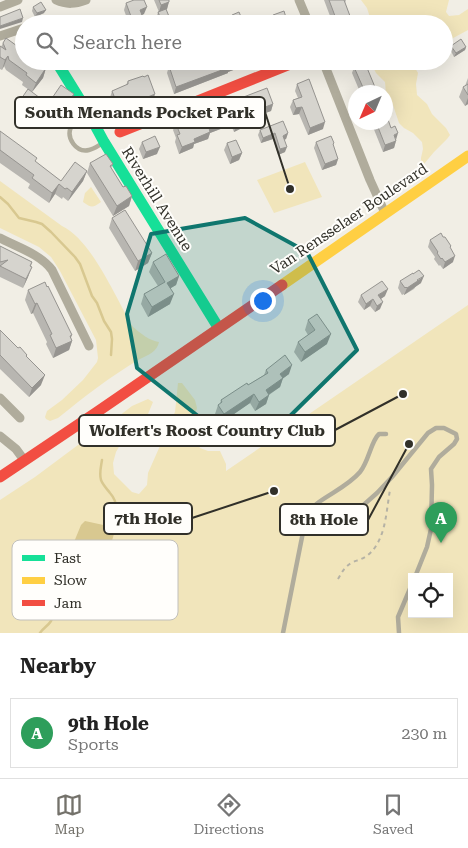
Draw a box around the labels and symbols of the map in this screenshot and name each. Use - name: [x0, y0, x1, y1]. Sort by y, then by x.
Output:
- north arrow: [348, 85, 393, 130]
- callout: South Menands Pocket Park: [15, 97, 265, 128]
- text: South Menands Pocket Park: [25, 103, 255, 122]
- street label: Riverhill Avenue: [118, 144, 196, 254]
- street label: Van Rensselaer Boulevard: [267, 159, 431, 278]
- your location: [250, 288, 276, 314]
- callout: Wolfert's Roost Country Club: [79, 415, 335, 446]
- text: Wolfert's Roost Country Club: [89, 421, 325, 440]
- pin: A: [425, 502, 457, 543]
- callout: 7th Hole: [104, 503, 192, 534]
- callout: 8th Hole: [280, 504, 368, 535]
- text: 7th Hole: [114, 509, 182, 528]
- text: 8th Hole: [290, 510, 358, 529]
- legend: [12, 540, 178, 620]
- text: Fast: [54, 550, 81, 566]
- text: Slow: [54, 572, 87, 588]
- text: Jam: [54, 595, 82, 611]

